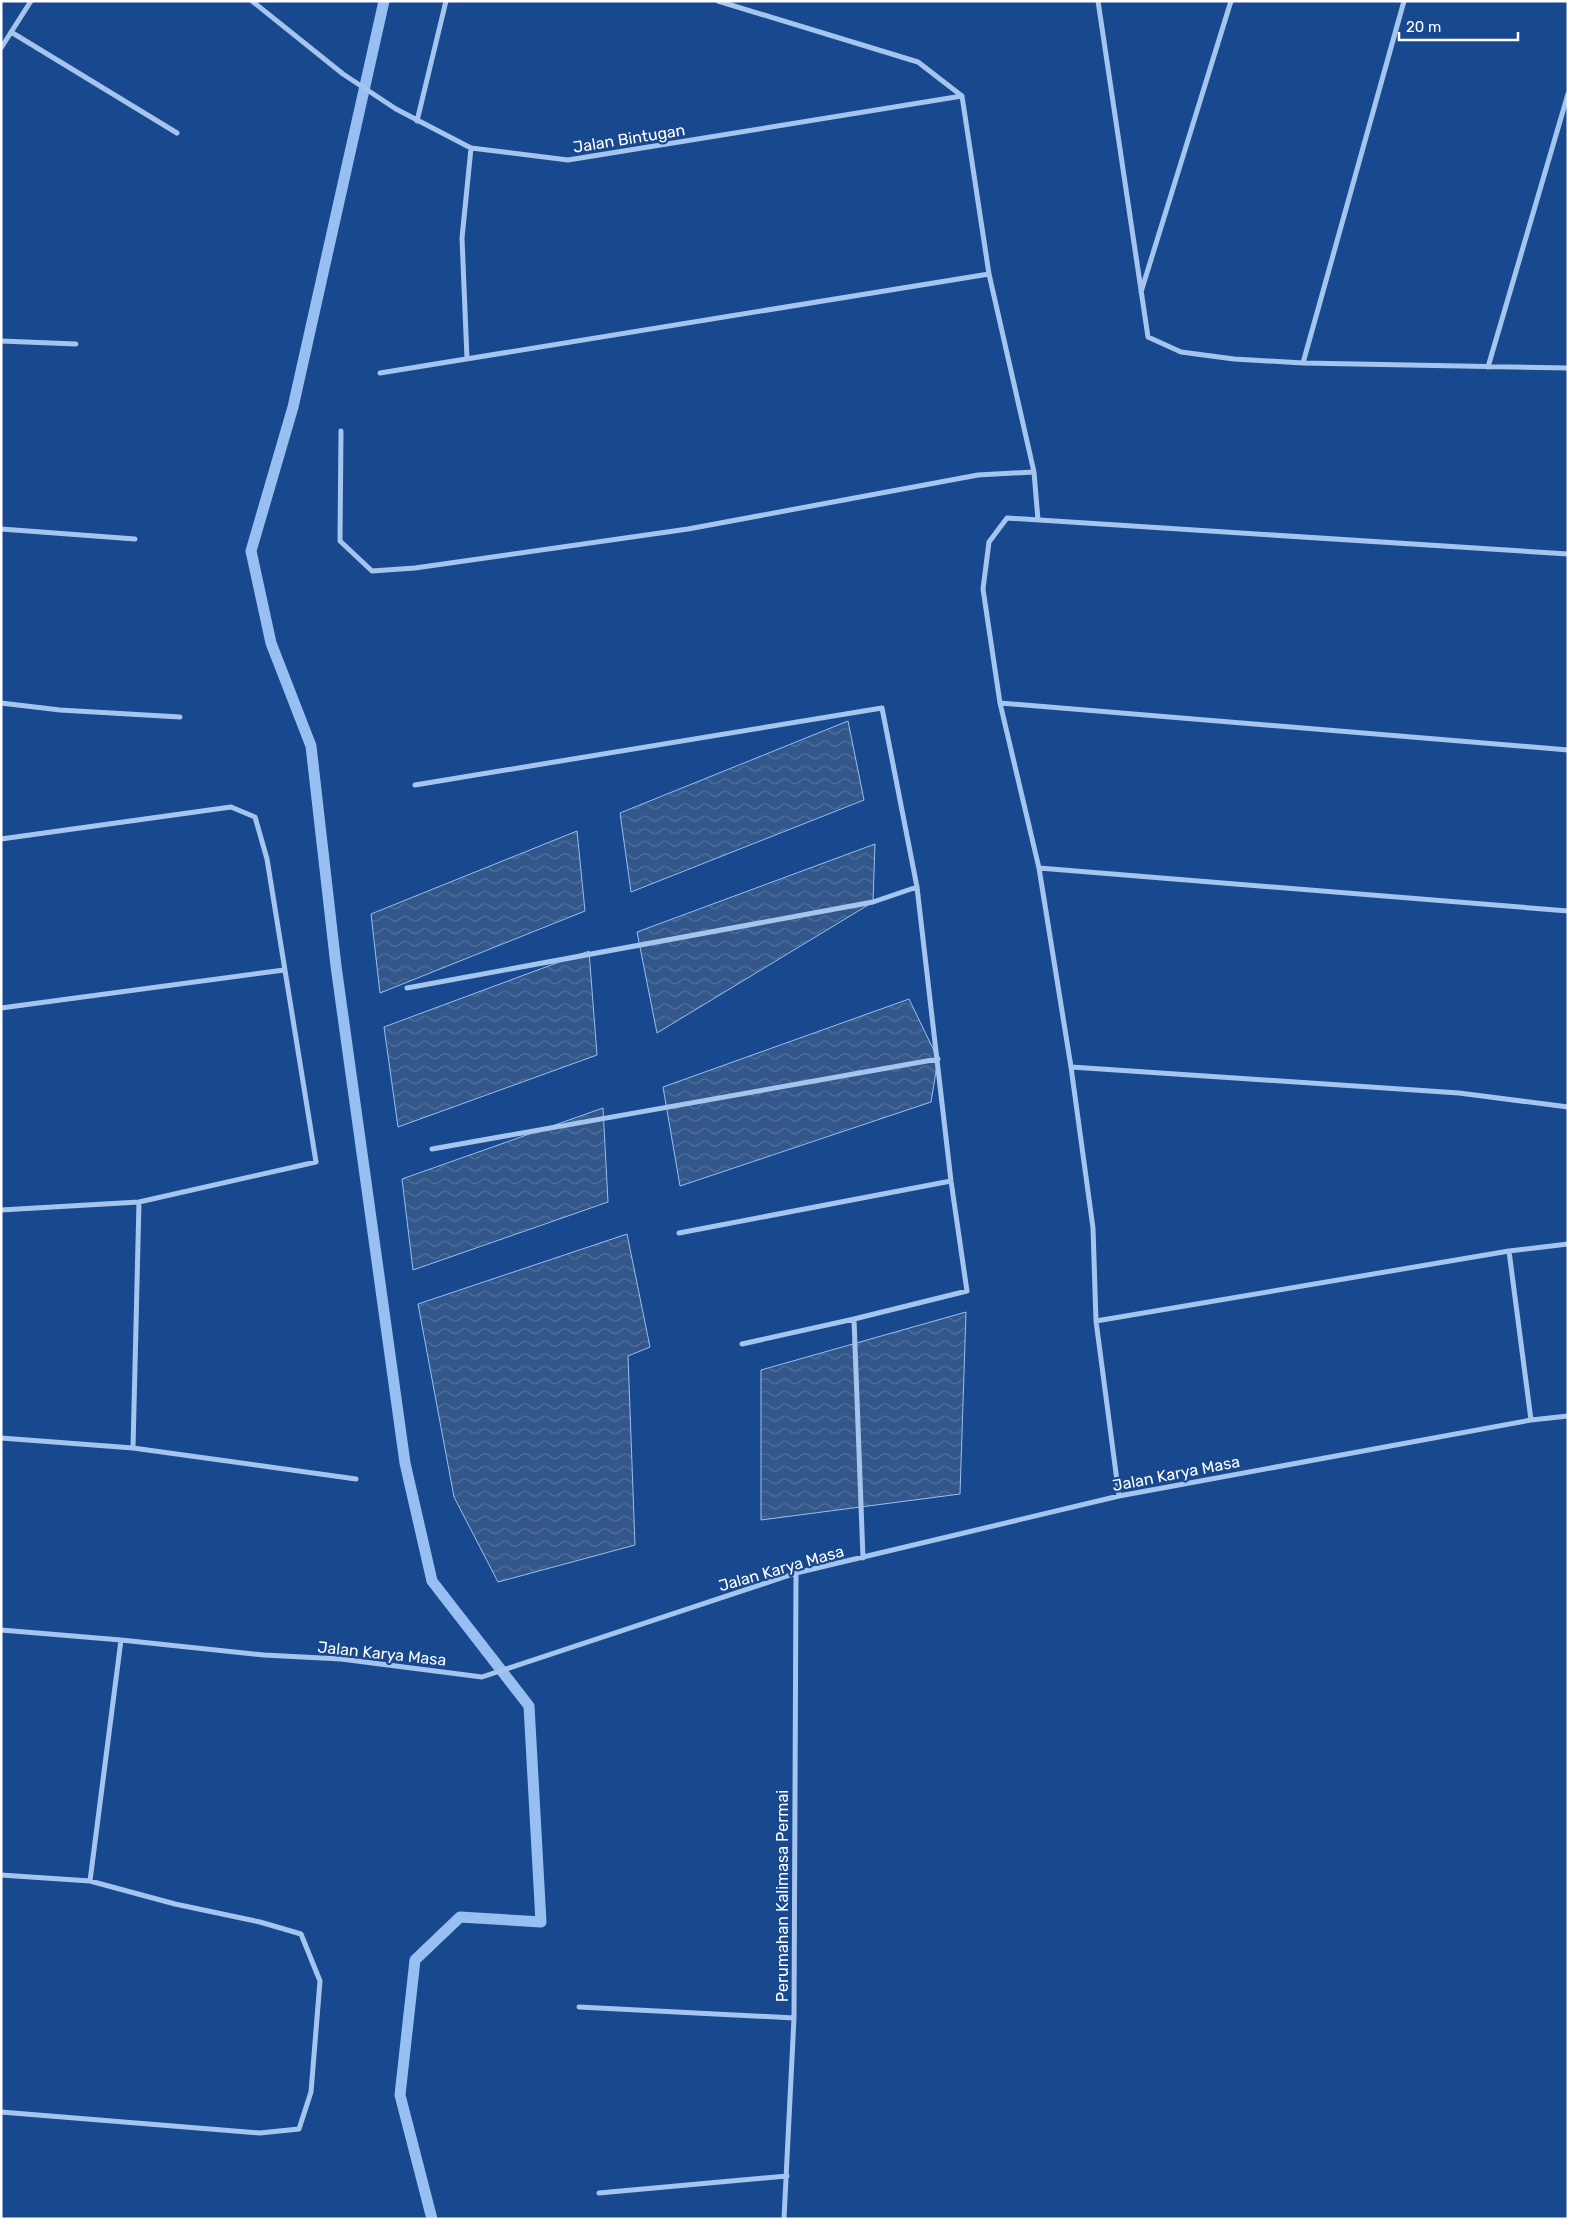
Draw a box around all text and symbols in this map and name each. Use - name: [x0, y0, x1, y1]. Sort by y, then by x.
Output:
- scale bar: [1399, 10, 1518, 42]
- text: 20 m: [1406, 18, 1441, 36]
- street label: Jalan Bintugan: [572, 120, 687, 157]
- street label: Jalan Karya Masa: [1111, 1452, 1241, 1495]
- street label: Jalan Karya Masa: [716, 1542, 846, 1595]
- street label: Jalan Karya Masa: [317, 1637, 447, 1670]
- street label: Perumahan Kalimasa Permai: [773, 1790, 792, 2002]

